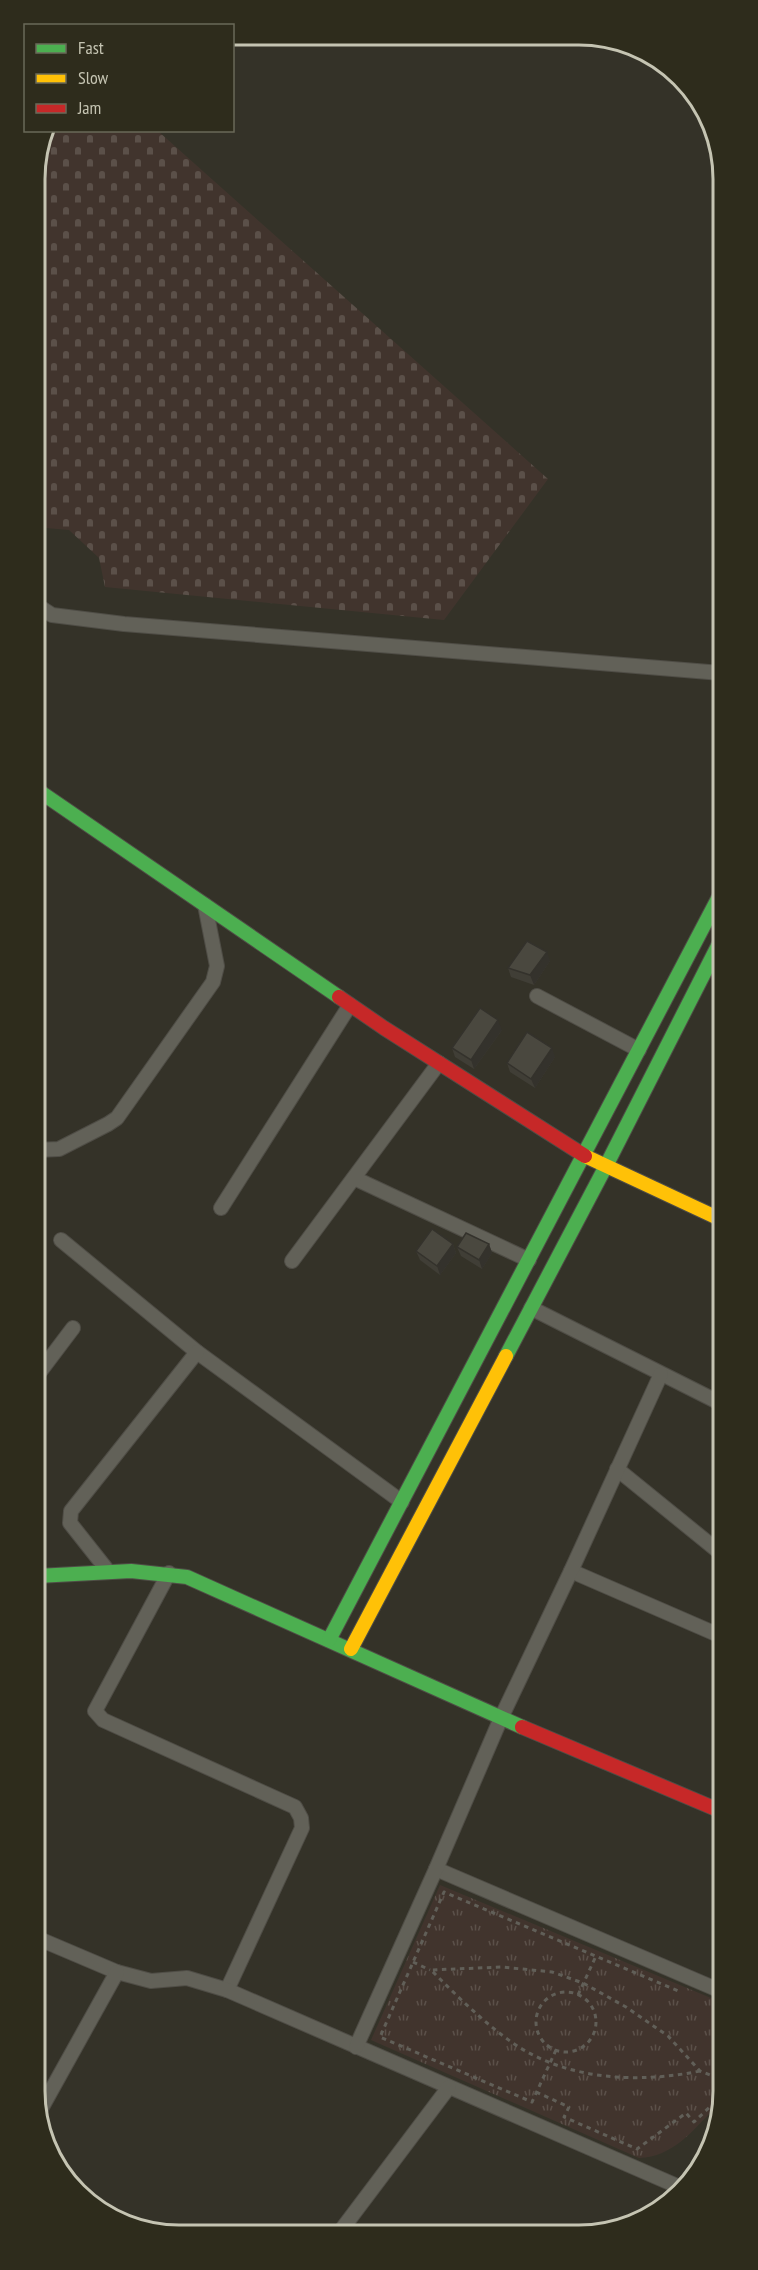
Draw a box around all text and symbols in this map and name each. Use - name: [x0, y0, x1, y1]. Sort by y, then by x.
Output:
- legend: [24, 24, 234, 132]
- text: Fast: [78, 36, 104, 59]
- text: Slow: [78, 66, 109, 89]
- text: Jam: [77, 96, 101, 119]

